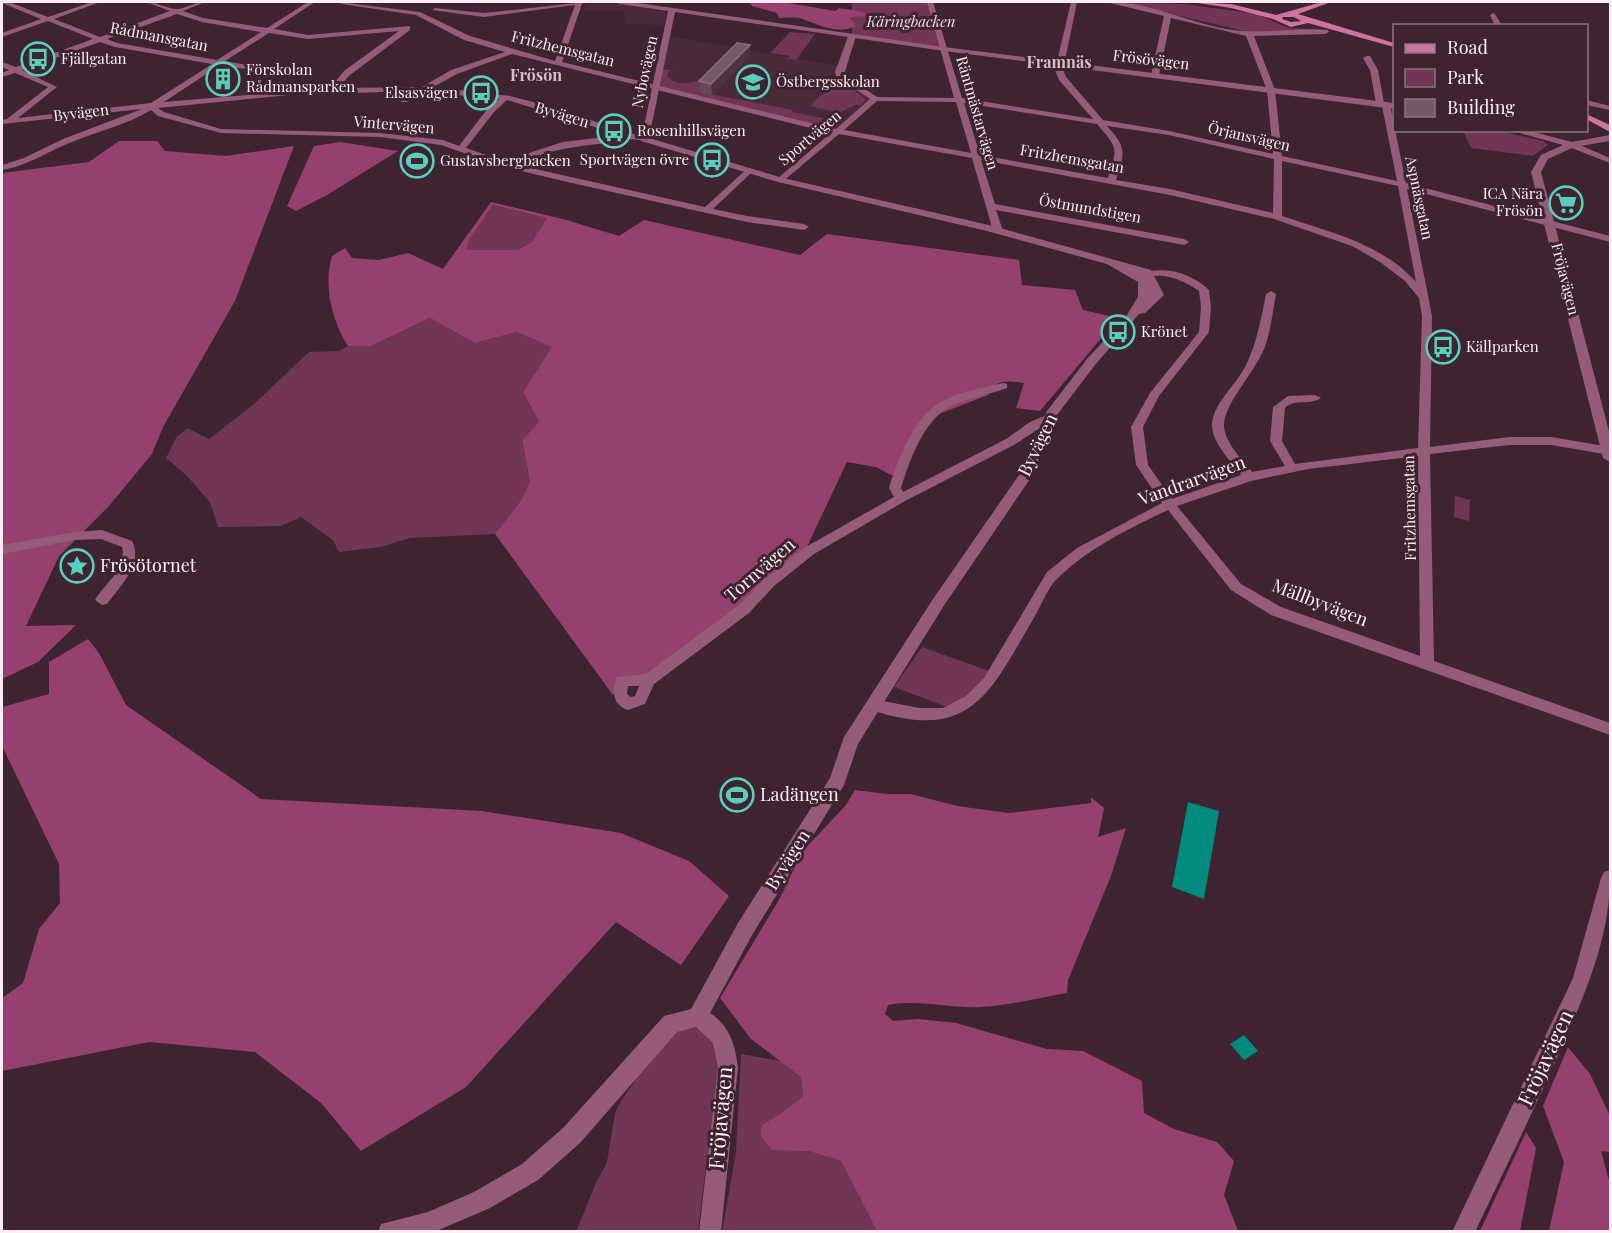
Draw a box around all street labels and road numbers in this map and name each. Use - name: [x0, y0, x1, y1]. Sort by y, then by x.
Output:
- street label: Rådmansgatan: [109, 17, 210, 55]
- street label: Fritzhemsgatan: [510, 26, 617, 71]
- street label: Nybovägen: [627, 34, 661, 110]
- street label: Frösövägen: [1112, 44, 1191, 74]
- street label: Räntmästarvägen: [952, 54, 1004, 172]
- street label: Byvägen: [533, 96, 592, 132]
- street label: Byvägen: [52, 99, 110, 125]
- street label: Sportvägen: [774, 105, 845, 169]
- street label: Vintervägen: [352, 110, 435, 137]
- street label: Örjansvägen: [1206, 117, 1292, 155]
- street label: Fritzhemsgatan: [1019, 139, 1126, 177]
- street label: Aspnäsgatan: [1401, 153, 1439, 241]
- street label: Östmundstigen: [1037, 189, 1143, 227]
- street label: Fröjavägen: [1547, 241, 1585, 317]
- street label: Byvägen: [1012, 409, 1063, 480]
- street label: Vandrarvägen: [1134, 450, 1249, 511]
- street label: Fritzhemsgatan: [1398, 455, 1420, 561]
- street label: Tornvägen: [719, 532, 800, 606]
- street label: Mällbyvägen: [1269, 573, 1372, 631]
- street label: Byvägen: [759, 825, 815, 894]
- street label: Fröjavägen: [1510, 1004, 1579, 1110]
- street label: Fröjavägen: [701, 1065, 737, 1170]

